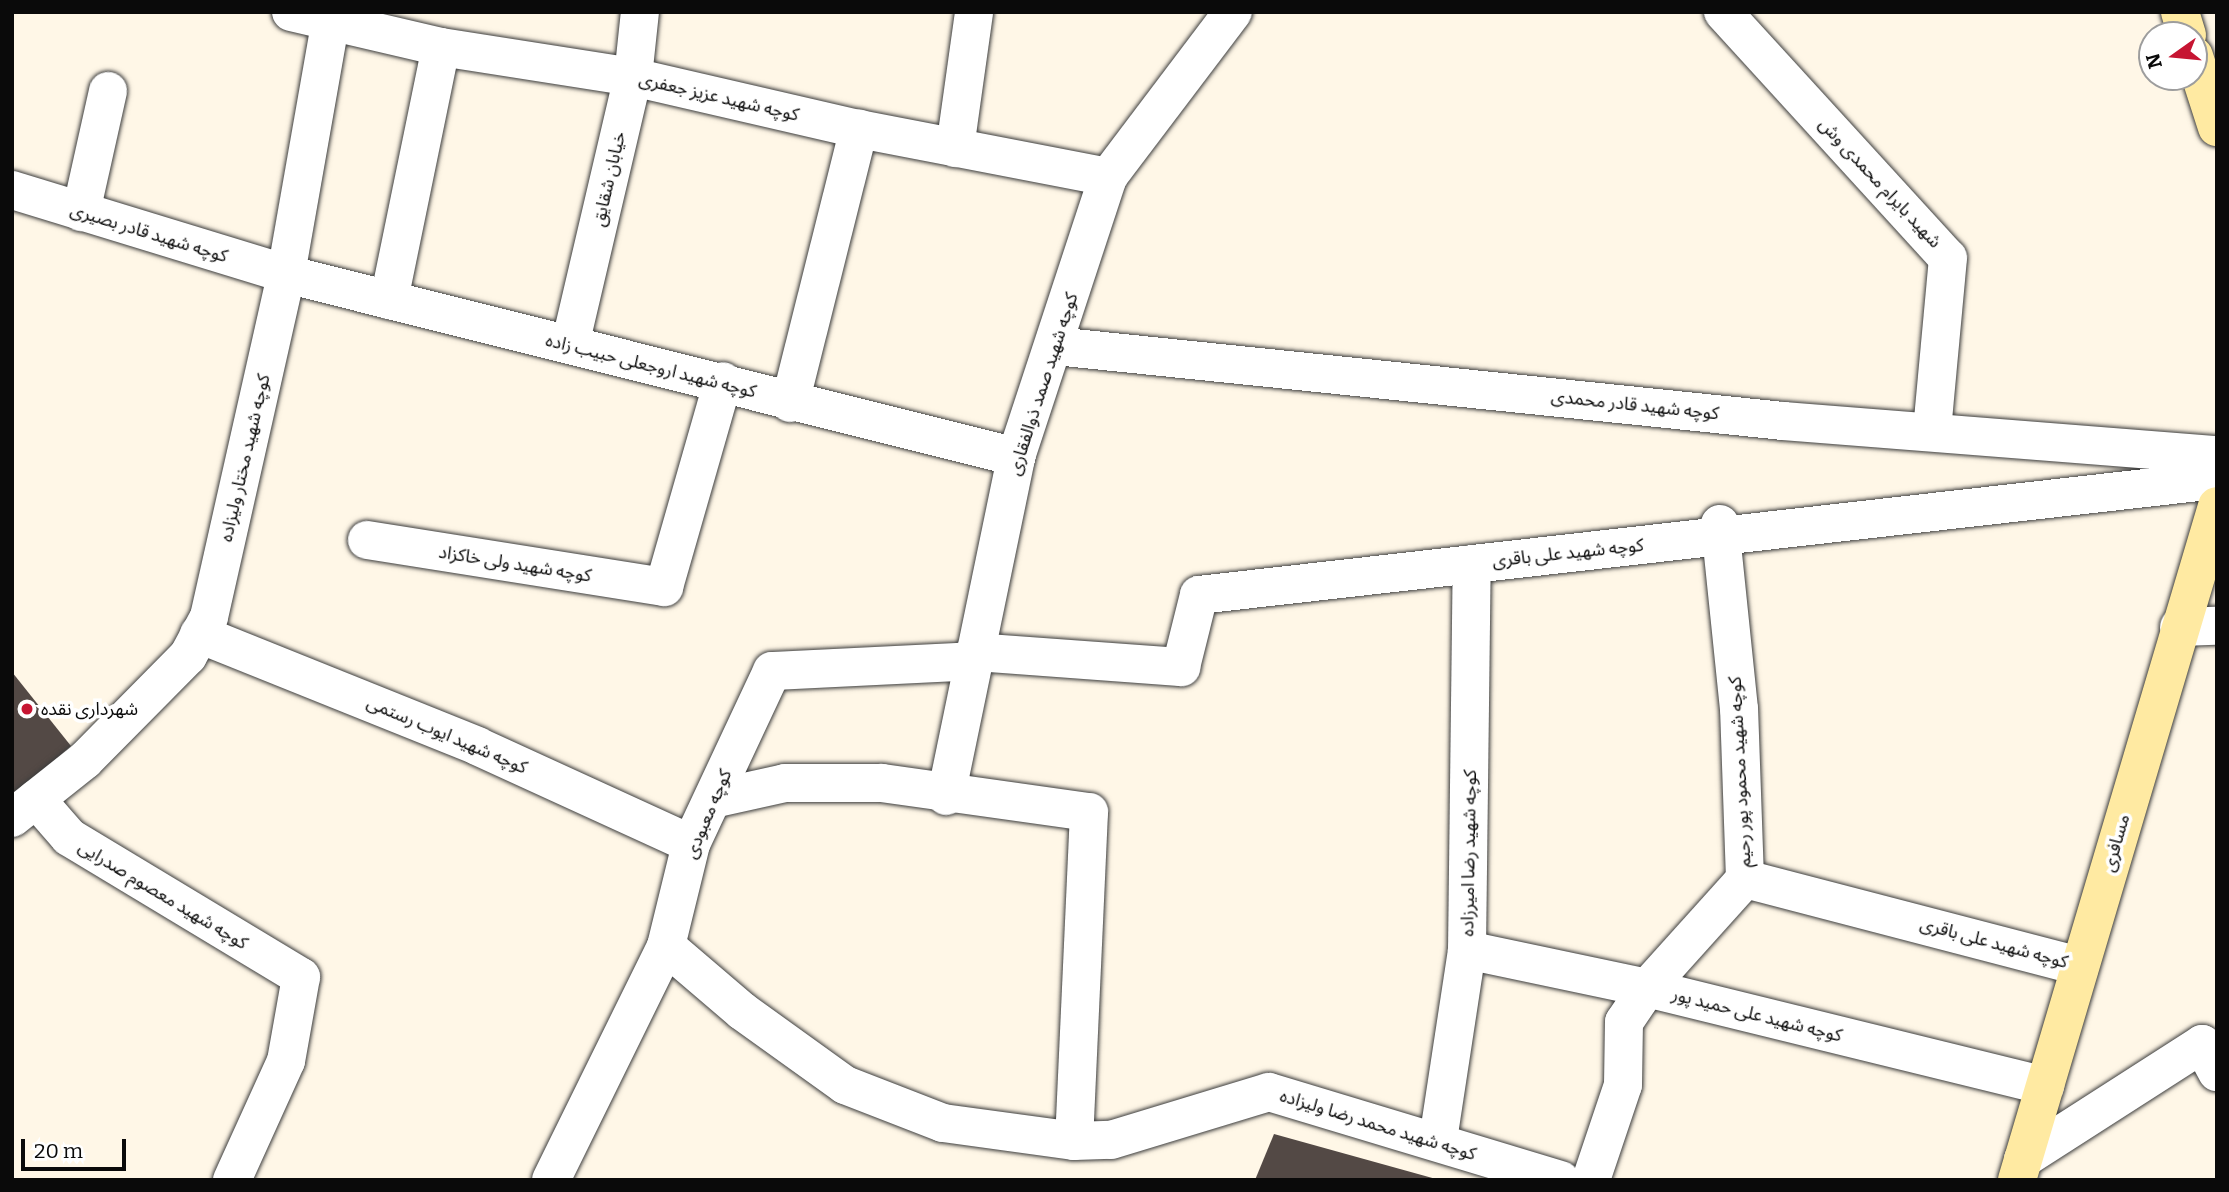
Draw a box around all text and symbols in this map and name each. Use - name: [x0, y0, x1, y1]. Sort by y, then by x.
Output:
- north arrow: [2138, 21, 2208, 91]
- text: N: [2141, 51, 2167, 71]
- street label: کوچه شهید عزیز جعفری: [637, 68, 801, 126]
- street label: شهید بایرام محمدی وش: [1814, 114, 1946, 252]
- street label: خیابان شقایق: [588, 129, 630, 229]
- street label: کوچه شهید قادر بصیری: [68, 199, 230, 267]
- street label: کوچه شهید صمد ذوالفقاری: [1003, 290, 1083, 478]
- street label: کوچه شهید اروجعلی حبیب زاده: [543, 329, 759, 403]
- street label: کوچه شهید مختار ولیزاده: [215, 372, 275, 544]
- street label: کوچه شهید قادر محمدی: [1550, 385, 1720, 425]
- street label: کوچه شهید علی باقری: [1491, 534, 1645, 572]
- street label: کوچه شهید ولی خاکزاد: [437, 541, 593, 587]
- street label: کوچه شهید محمود پور رحیم: [1724, 676, 1756, 868]
- street label: کوچه شهید ایوب رستمی: [364, 691, 530, 779]
- place label: شهرداری نقده: [41, 698, 138, 720]
- marker: شهرداری نقده: [19, 701, 35, 717]
- street label: کوچه معبودی: [680, 766, 736, 862]
- street label: کوچه شهید رضا امیرزاده: [1457, 769, 1481, 937]
- street label: مسافری: [2098, 812, 2134, 874]
- street label: کوچه شهید معصوم صدرایی: [74, 836, 252, 954]
- street label: کوچه شهید علی باقری: [1918, 913, 2070, 973]
- street label: کوچه شهید علی حمید پور: [1670, 983, 1844, 1047]
- street label: کوچه شهید محمد رضا ولیزاده: [1277, 1085, 1479, 1165]
- scale bar: [24, 1126, 130, 1170]
- text: 20 m: [34, 1138, 83, 1164]

